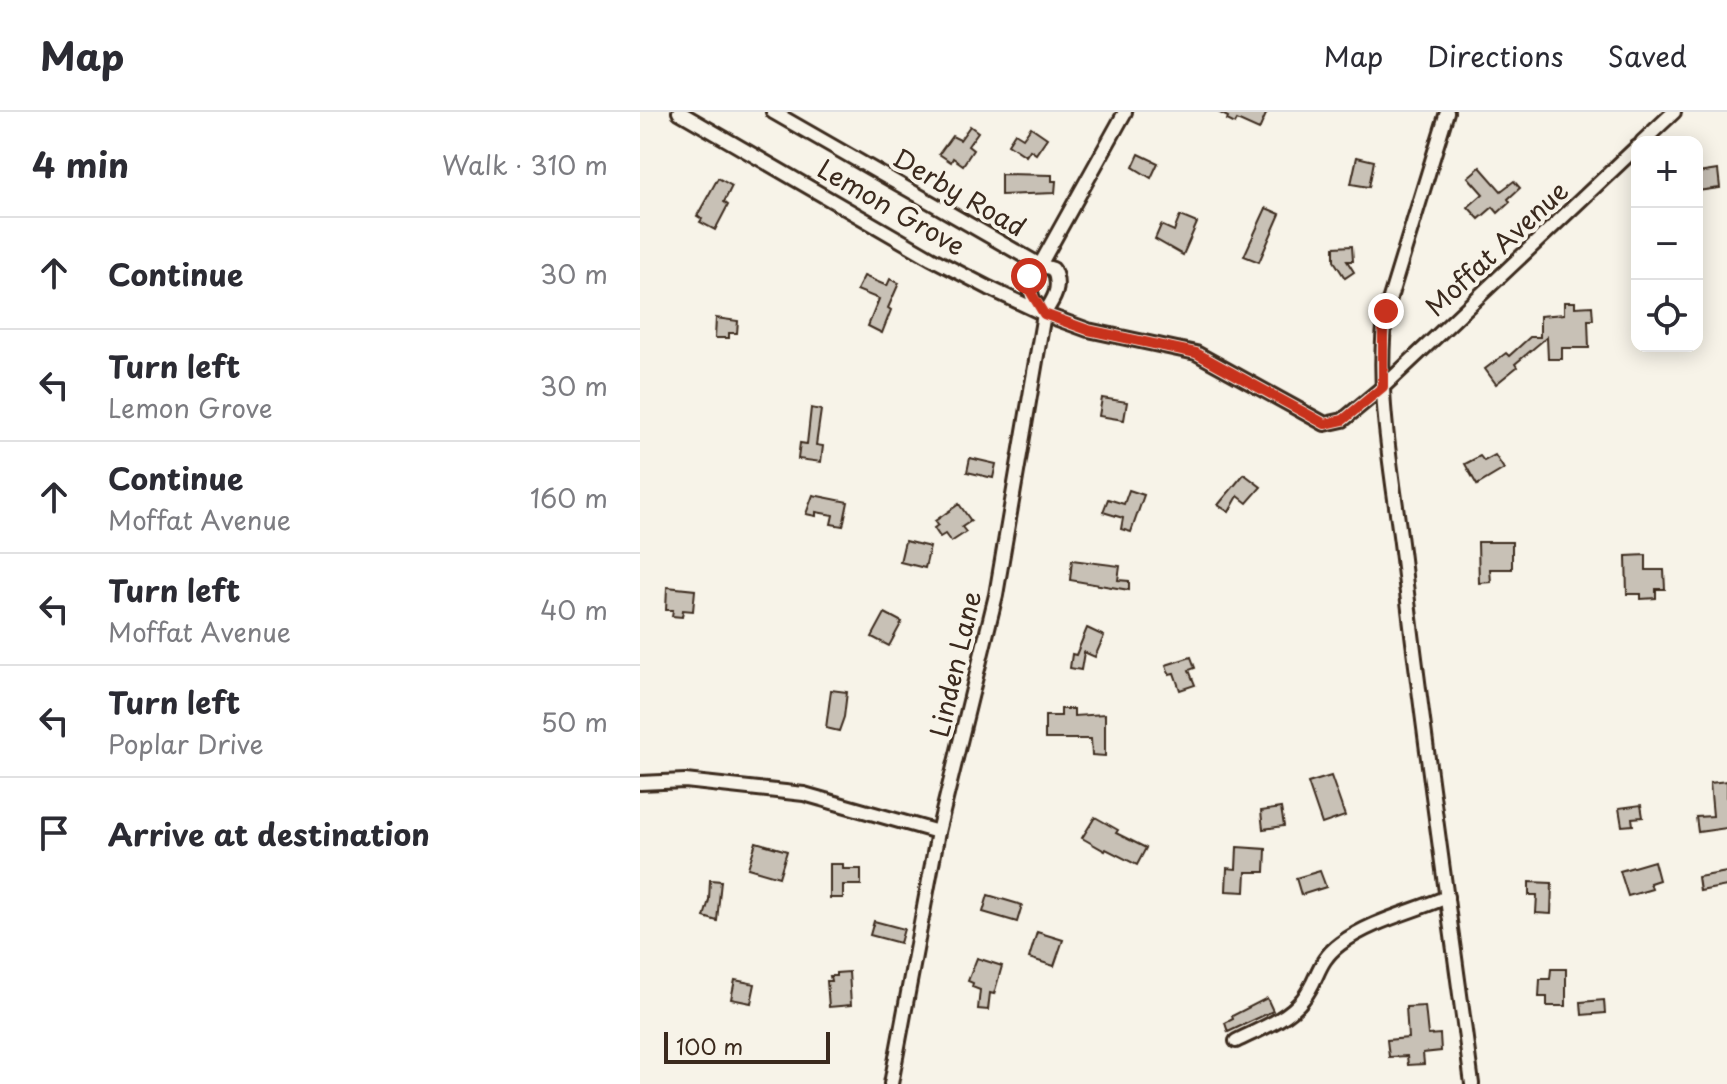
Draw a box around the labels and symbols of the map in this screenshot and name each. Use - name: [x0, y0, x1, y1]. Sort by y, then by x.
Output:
- street label: Derby Road: [886, 138, 1034, 246]
- street label: Lemon Grove: [811, 149, 973, 265]
- street label: Moffat Avenue: [1416, 171, 1576, 325]
- route start: [1011, 258, 1047, 294]
- route end: [1368, 293, 1404, 329]
- street label: Linden Lane: [919, 587, 990, 741]
- scale bar: [664, 1028, 830, 1064]

